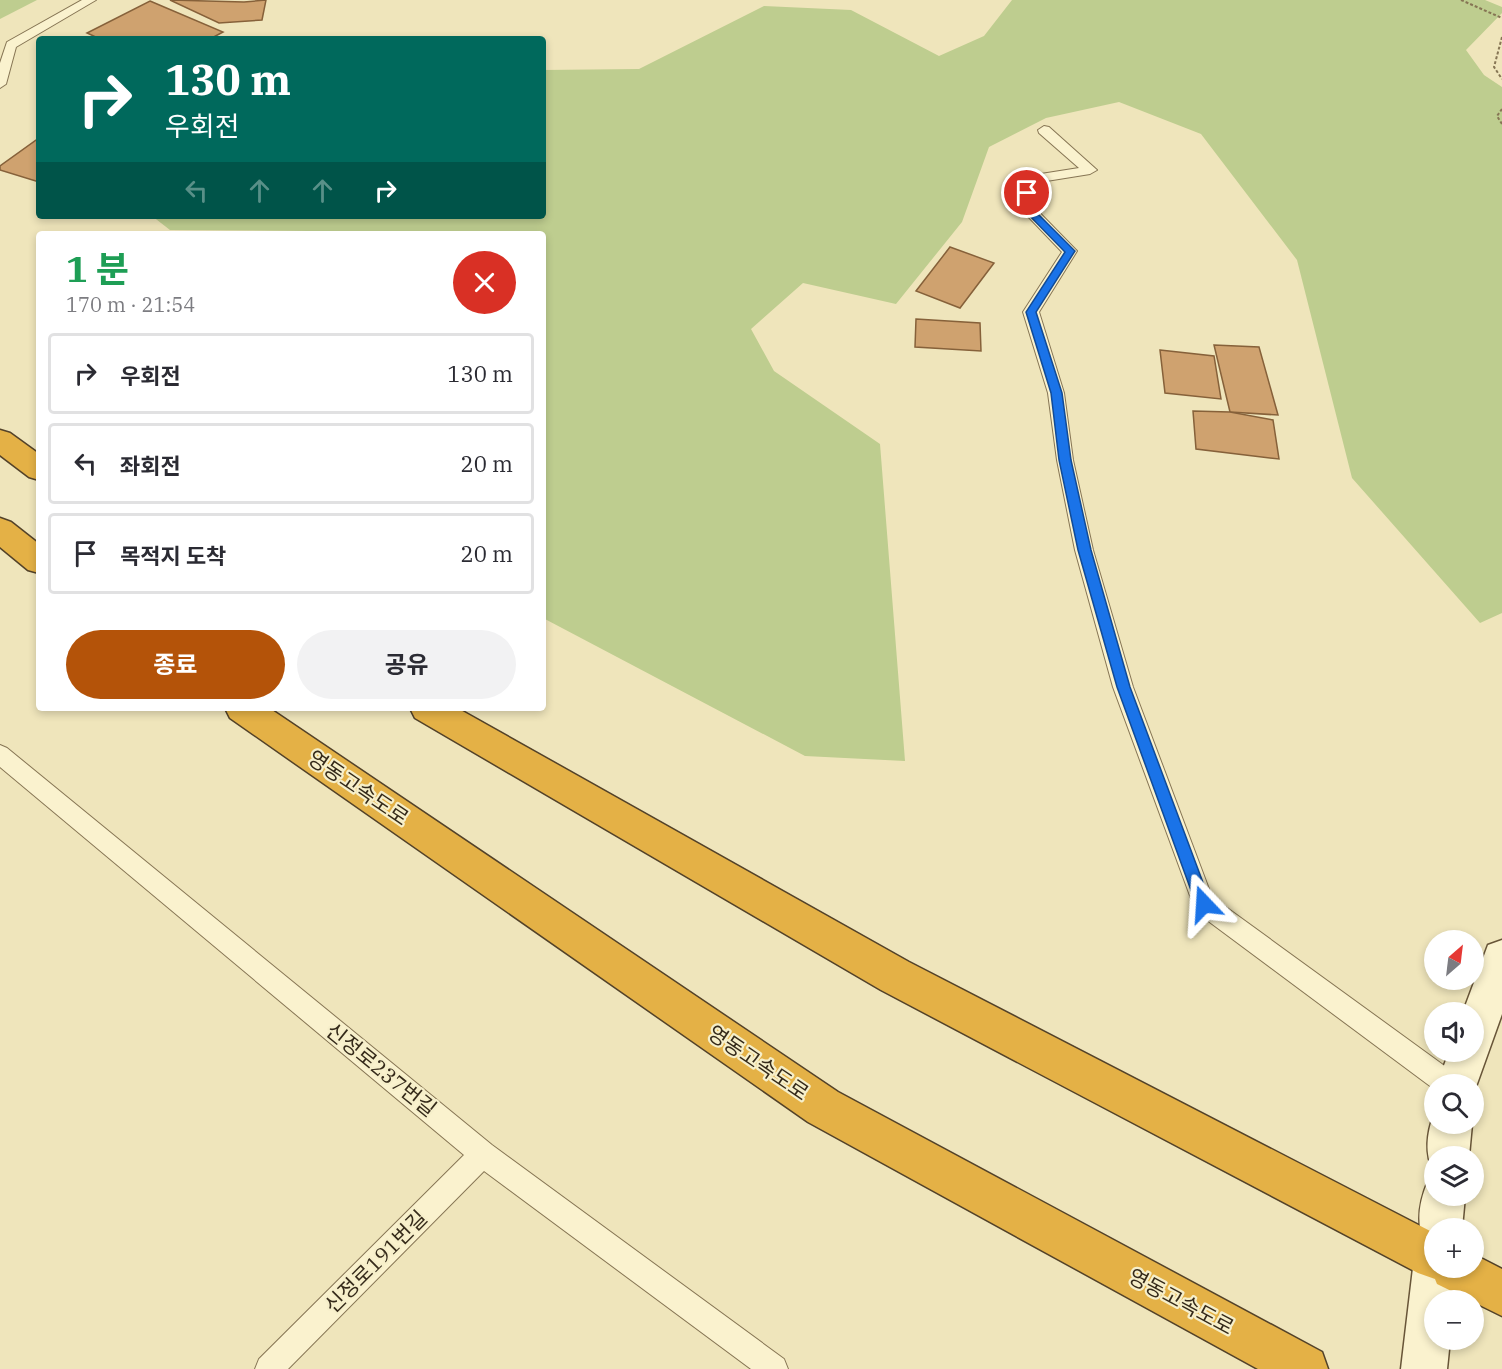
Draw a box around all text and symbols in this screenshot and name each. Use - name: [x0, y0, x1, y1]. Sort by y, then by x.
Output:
- text: 130 m: [165, 52, 291, 107]
- icon: right: [66, 60, 144, 138]
- text: 우회전: [165, 108, 240, 143]
- pin: [1001, 167, 1052, 218]
- icon: left: [180, 174, 213, 207]
- icon: ahead: [243, 174, 276, 207]
- icon: ahead: [306, 174, 339, 207]
- icon: right: [369, 174, 402, 207]
- icon: arrive: [1010, 176, 1043, 209]
- text: 1 분: [66, 245, 129, 292]
- button: close: [453, 251, 516, 314]
- text: 170 m · 21:54: [66, 291, 195, 318]
- icon: right: [69, 357, 102, 390]
- text: 130 m: [447, 359, 513, 388]
- text: 우회전: [120, 361, 181, 390]
- icon: left: [69, 447, 102, 480]
- text: 20 m: [461, 449, 513, 478]
- text: 좌회전: [120, 451, 181, 480]
- icon: arrive: [69, 537, 102, 570]
- text: 20 m: [461, 539, 513, 568]
- text: 목적지 도착: [120, 541, 226, 570]
- button: 종료: [66, 630, 285, 699]
- button: 공유: [297, 630, 516, 699]
- street label: 영동고속도로: [303, 743, 414, 831]
- position arrow: [1172, 872, 1236, 936]
- north arrow: [1424, 930, 1484, 990]
- map controls: [1424, 930, 1484, 1350]
- button: sound: [1424, 1002, 1484, 1062]
- street label: 신정로237번길: [321, 1016, 443, 1122]
- street label: 영동고속도로: [703, 1018, 814, 1106]
- button: search: [1424, 1074, 1484, 1134]
- button: layers: [1424, 1146, 1484, 1206]
- street label: 신정로191번길: [318, 1204, 433, 1319]
- button: +: [1424, 1218, 1484, 1278]
- street label: 영동고속도로: [1124, 1262, 1239, 1341]
- button: −: [1424, 1290, 1484, 1350]

